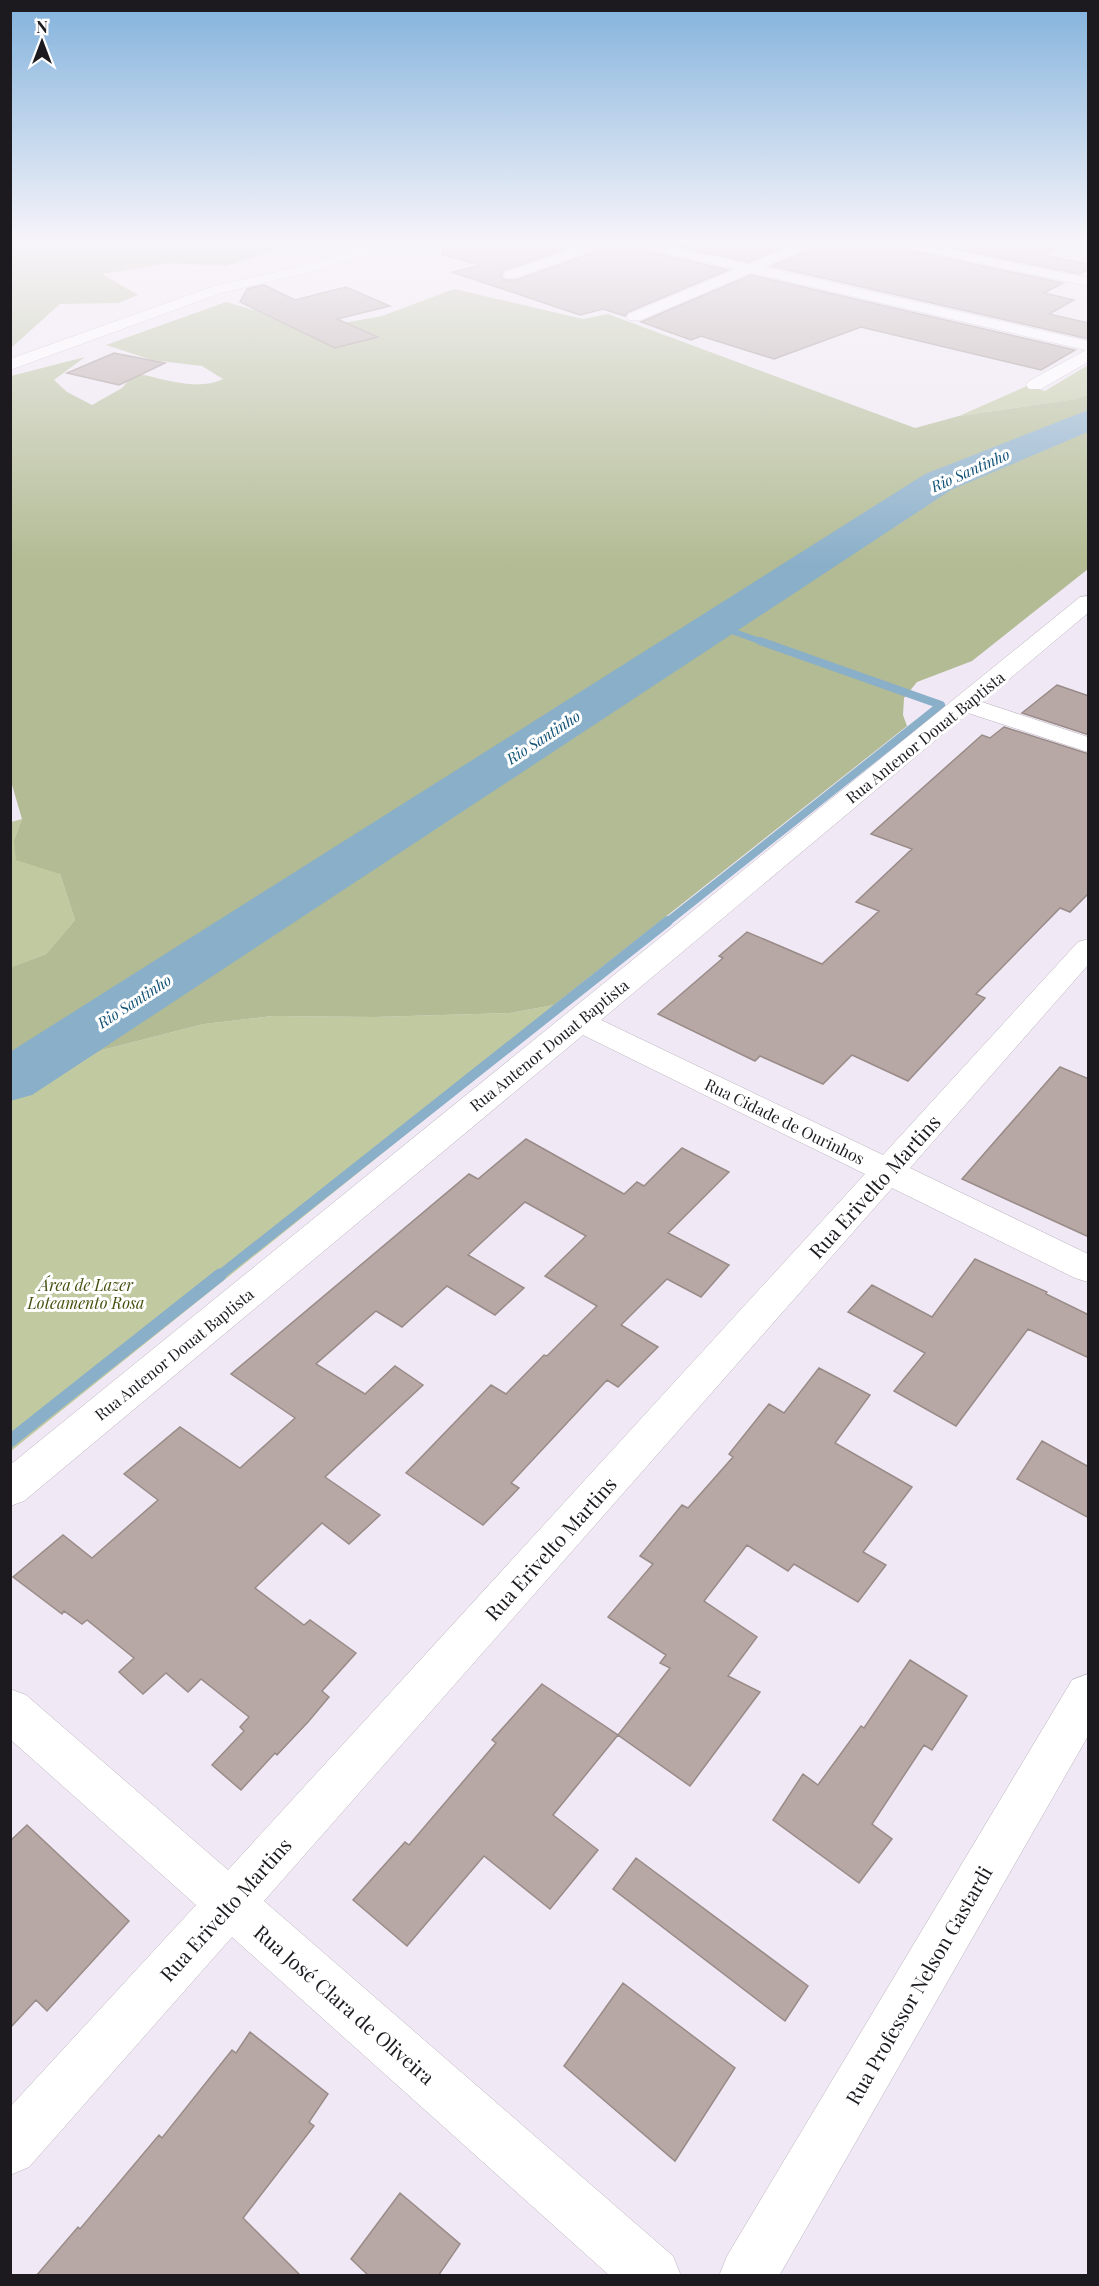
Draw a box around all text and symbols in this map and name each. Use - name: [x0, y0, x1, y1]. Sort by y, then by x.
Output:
- north arrow: [12, 12, 72, 72]
- text: N: [36, 16, 48, 37]
- water label: Rio Santinho: [927, 444, 1012, 497]
- street label: Rua Antenor Douat Baptista: [841, 666, 1009, 808]
- water label: Rio Santinho: [501, 706, 584, 769]
- water label: Rio Santinho: [92, 970, 175, 1033]
- street label: Rua Antenor Douat Baptista: [465, 974, 633, 1116]
- street label: Rua Cidade de Ourinhos: [702, 1073, 868, 1169]
- street label: Rua Erivelto Martins: [802, 1108, 946, 1264]
- park label: Área de Lazer Loteamento Rosa: [26, 1274, 145, 1313]
- street label: Rua Antenor Douat Baptista: [90, 1283, 258, 1425]
- street label: Rua Erivelto Martins: [478, 1470, 622, 1626]
- street label: Rua Erivelto Martins: [153, 1831, 297, 1987]
- street label: Rua Professor Nelson Gastardi: [838, 1861, 998, 2109]
- street label: Rua José Clara de Oliveira: [249, 1918, 441, 2090]

